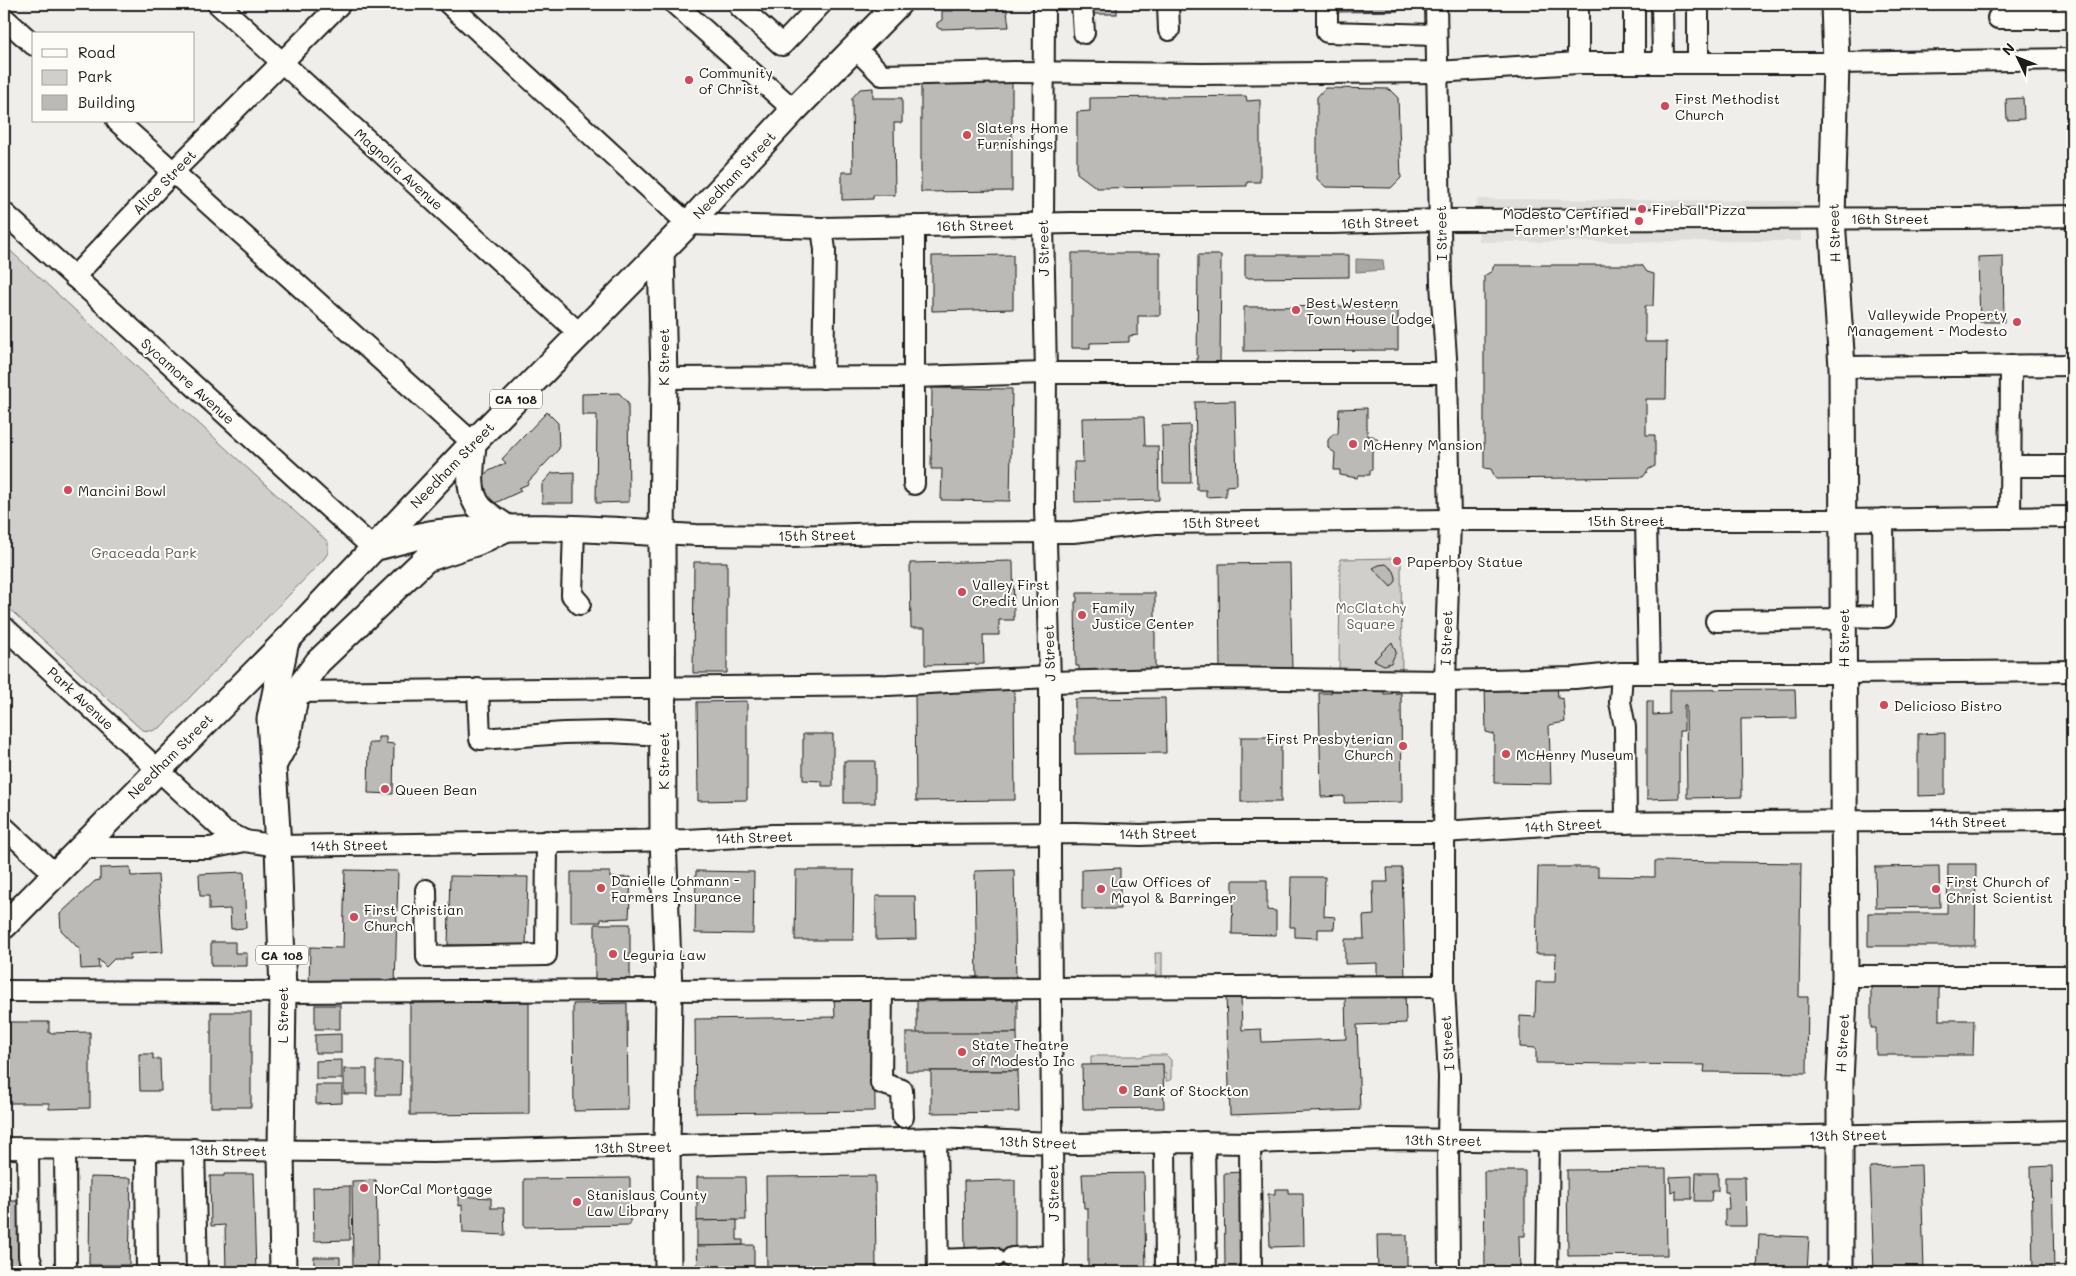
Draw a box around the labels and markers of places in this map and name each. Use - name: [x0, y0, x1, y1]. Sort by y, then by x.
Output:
- place label: Community of Christ: [699, 63, 773, 98]
- marker: Community of Christ: [683, 74, 695, 86]
- place label: First Methodist Church: [1675, 89, 1780, 124]
- marker: First Methodist Church: [1659, 100, 1671, 112]
- place label: Slaters Home Furnishings: [977, 118, 1068, 153]
- marker: Slaters Home Furnishings: [961, 129, 973, 141]
- place label: Fireball Pizza: [1652, 200, 1746, 219]
- marker: Fireball Pizza: [1636, 203, 1648, 215]
- place label: Modesto Certified Farmer's Market: [1503, 204, 1629, 239]
- marker: Modesto Certified Farmer's Market: [1633, 215, 1645, 227]
- place label: Best Western Town House Lodge: [1306, 293, 1432, 328]
- marker: Best Western Town House Lodge: [1290, 304, 1302, 316]
- place label: Valleywide Property Management - Modesto: [1847, 305, 2007, 340]
- marker: Valleywide Property Management - Modesto: [2011, 316, 2023, 328]
- place label: McHenry Mansion: [1363, 435, 1482, 454]
- marker: McHenry Mansion: [1347, 438, 1359, 450]
- place label: Mancini Bowl: [78, 481, 166, 500]
- marker: Mancini Bowl: [62, 484, 74, 496]
- place label: Paperboy Statue: [1407, 552, 1523, 571]
- marker: Paperboy Statue: [1391, 555, 1403, 567]
- place label: Valley First Credit Union: [972, 575, 1059, 610]
- marker: Valley First Credit Union: [956, 586, 968, 598]
- place label: Family Justice Center: [1092, 598, 1194, 633]
- marker: Family Justice Center: [1076, 609, 1088, 621]
- place label: Delicioso Bistro: [1894, 696, 2002, 715]
- marker: Delicioso Bistro: [1878, 699, 1890, 711]
- place label: First Presbyterian Church: [1267, 729, 1393, 764]
- marker: First Presbyterian Church: [1397, 740, 1409, 752]
- place label: McHenry Museum: [1516, 745, 1634, 764]
- marker: McHenry Museum: [1500, 748, 1512, 760]
- place label: Queen Bean: [395, 780, 477, 799]
- marker: Queen Bean: [379, 783, 391, 795]
- place label: Danielle Lohmann - Farmers Insurance: [611, 871, 741, 906]
- place label: Law Offices of Mayol & Barringer: [1111, 872, 1236, 907]
- place label: First Church of Christ Scientist: [1946, 872, 2053, 907]
- marker: Danielle Lohmann - Farmers Insurance: [595, 882, 607, 894]
- marker: Law Offices of Mayol & Barringer: [1095, 883, 1107, 895]
- marker: First Church of Christ Scientist: [1930, 883, 1942, 895]
- place label: First Christian Church: [364, 900, 464, 935]
- marker: First Christian Church: [348, 911, 360, 923]
- place label: Leguria Law: [623, 945, 706, 964]
- marker: Leguria Law: [607, 948, 619, 960]
- place label: State Theatre of Modesto Inc: [972, 1035, 1075, 1070]
- marker: State Theatre of Modesto Inc: [956, 1046, 968, 1058]
- place label: Bank of Stockton: [1133, 1081, 1249, 1100]
- marker: Bank of Stockton: [1117, 1084, 1129, 1096]
- place label: NorCal Mortgage: [374, 1179, 493, 1198]
- marker: NorCal Mortgage: [358, 1182, 370, 1194]
- place label: Stanislaus County Law Library: [587, 1185, 707, 1220]
- marker: Stanislaus County Law Library: [571, 1196, 583, 1208]

